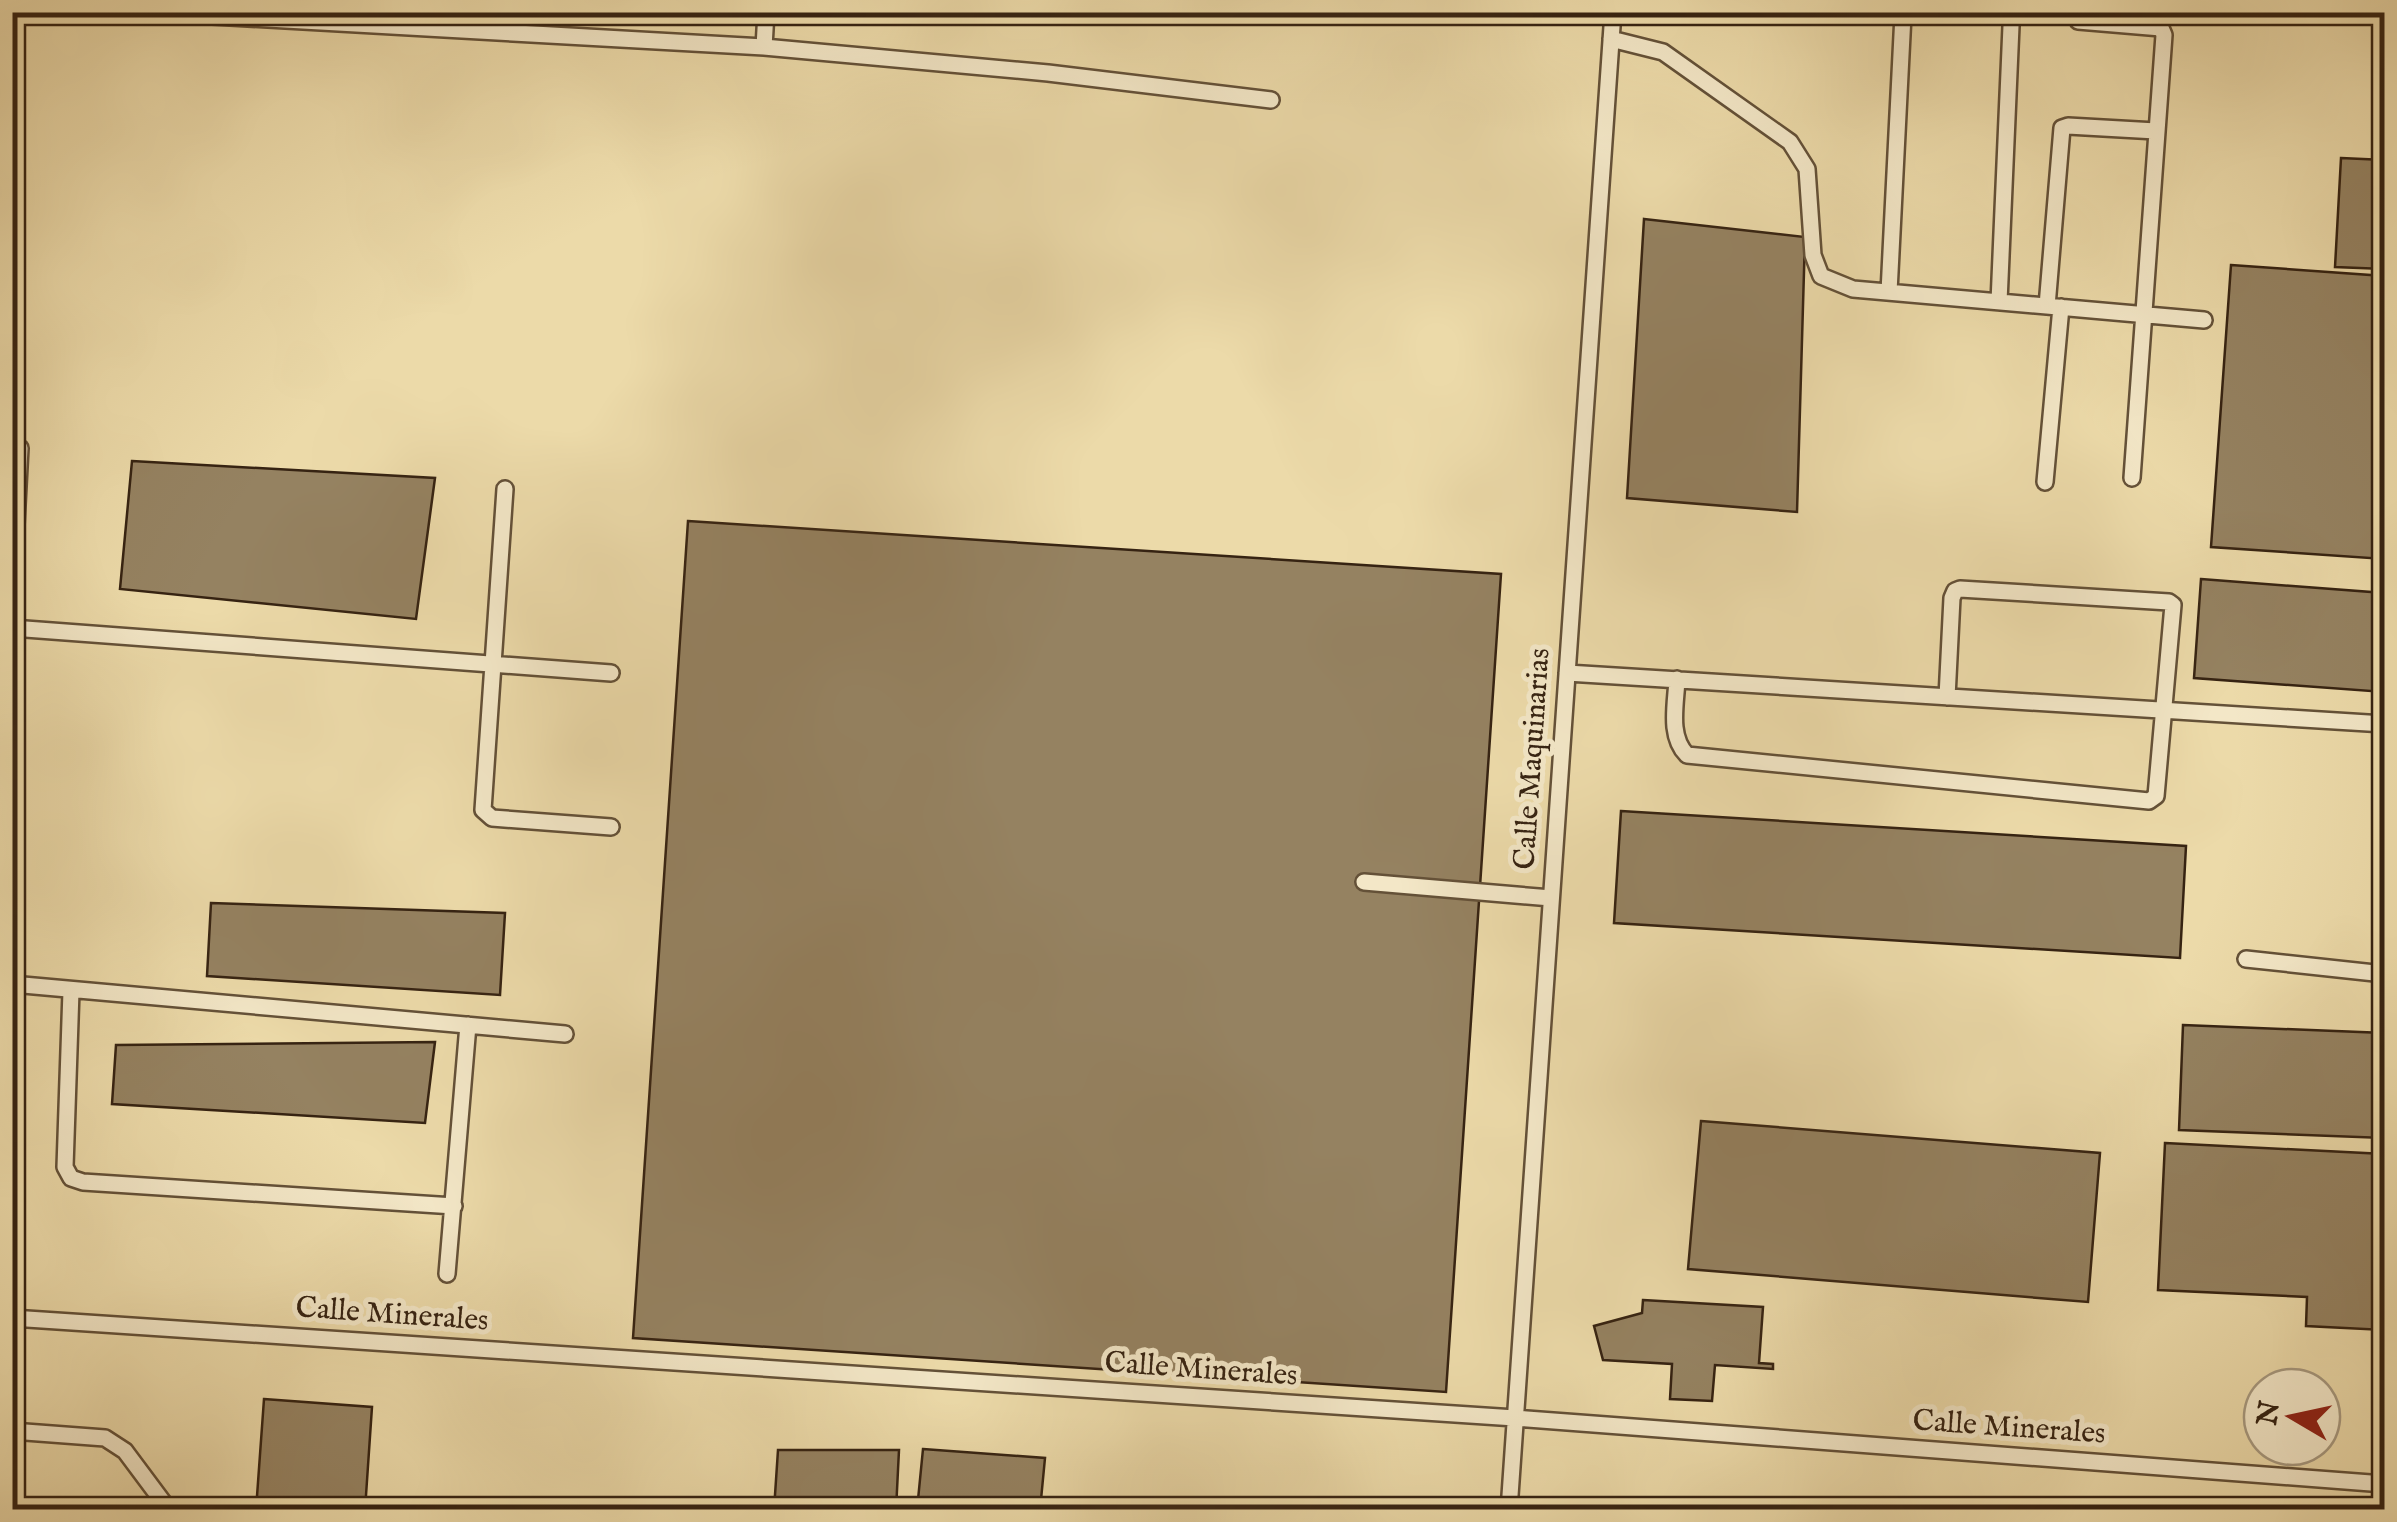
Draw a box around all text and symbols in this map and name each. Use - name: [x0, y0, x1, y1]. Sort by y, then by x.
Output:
- street label: Calle Maquinarias: [1506, 647, 1560, 871]
- street label: Calle Minerales: [294, 1289, 490, 1341]
- street label: Calle Minerales: [1103, 1344, 1299, 1396]
- north arrow: [2242, 1367, 2342, 1467]
- text: N: [2250, 1399, 2289, 1429]
- street label: Calle Minerales: [1911, 1402, 2107, 1454]

